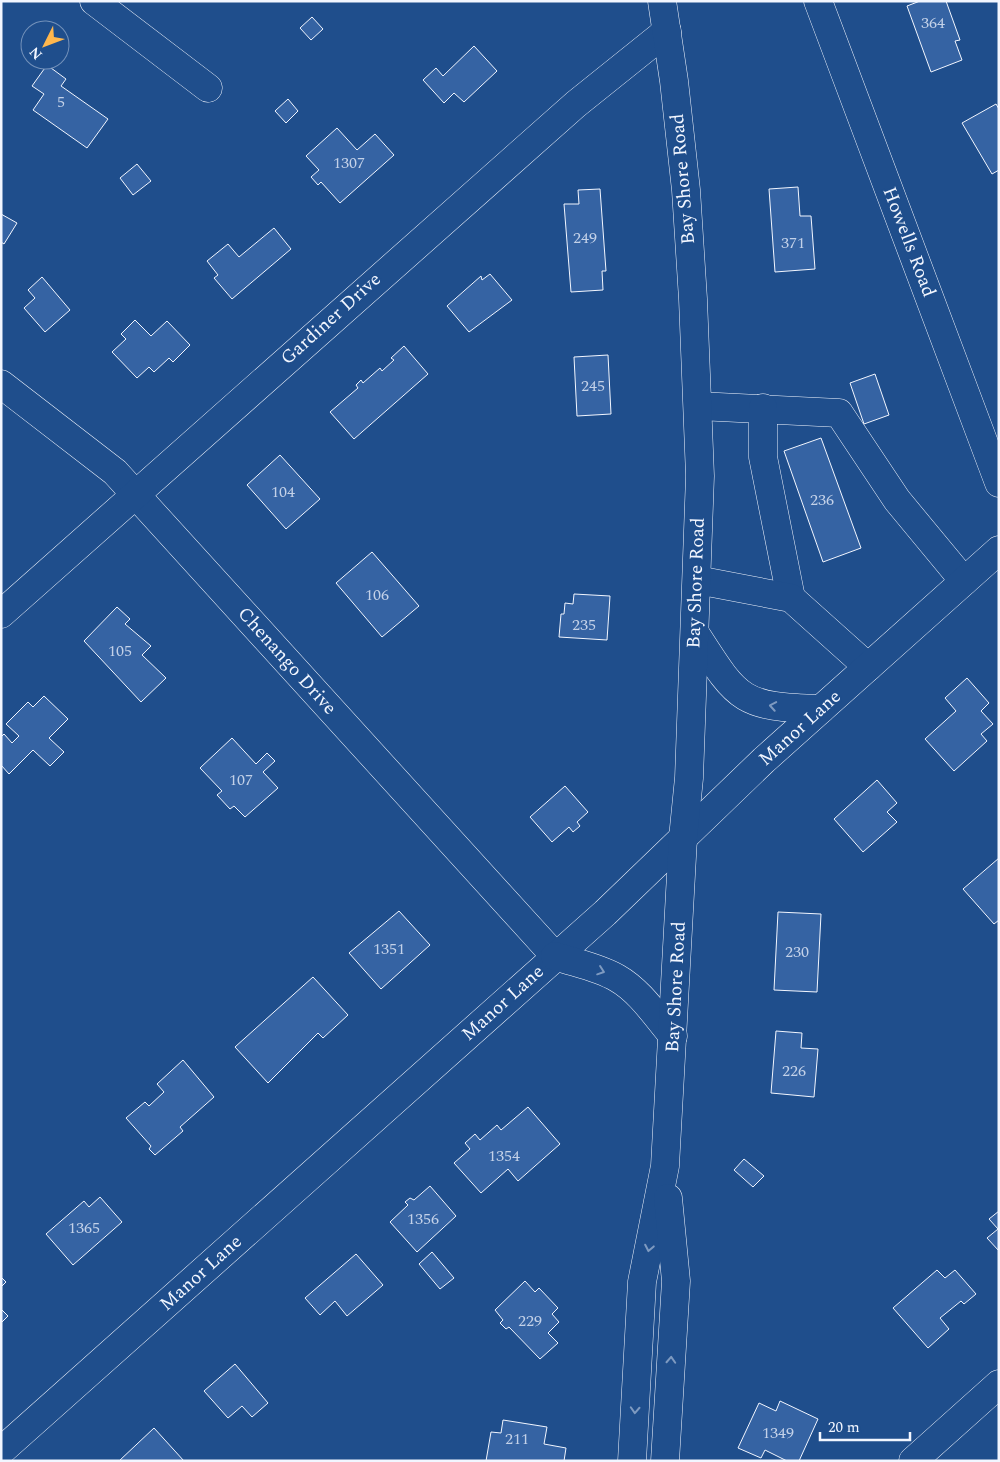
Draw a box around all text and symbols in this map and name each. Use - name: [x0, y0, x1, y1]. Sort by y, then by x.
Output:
- house number: 364: [921, 11, 945, 35]
- north arrow: [20, 20, 70, 70]
- text: N: [24, 42, 47, 65]
- house number: 5: [57, 90, 65, 114]
- street label: Bay Shore Road: [663, 112, 703, 246]
- house number: 1307: [333, 151, 365, 175]
- street label: Howells Road: [875, 183, 943, 301]
- house number: 249: [573, 226, 597, 250]
- house number: 371: [781, 231, 805, 255]
- street label: Gardiner Drive: [274, 266, 388, 372]
- house number: 245: [581, 374, 605, 398]
- house number: 104: [271, 480, 295, 504]
- house number: 236: [810, 488, 834, 512]
- street label: Bay Shore Road: [679, 517, 713, 649]
- house number: 106: [365, 583, 389, 607]
- street label: Chenango Drive: [230, 600, 344, 722]
- house number: 235: [572, 613, 596, 637]
- house number: 105: [108, 639, 132, 663]
- street label: Manor Lane: [752, 683, 848, 773]
- one-way arrow: [768, 702, 777, 712]
- house number: 107: [229, 768, 253, 792]
- street label: Bay Shore Road: [658, 921, 694, 1053]
- house number: 1351: [373, 937, 405, 961]
- house number: 230: [785, 940, 809, 964]
- street label: Manor Lane: [455, 958, 551, 1048]
- one-way arrow: [597, 966, 605, 976]
- house number: 226: [782, 1059, 806, 1083]
- house number: 1354: [488, 1144, 520, 1168]
- house number: 1356: [407, 1207, 439, 1231]
- house number: 1365: [68, 1216, 100, 1240]
- street label: Manor Lane: [153, 1228, 249, 1318]
- one-way arrow: [644, 1244, 655, 1252]
- house number: 229: [518, 1309, 542, 1333]
- one-way arrow: [665, 1355, 676, 1363]
- one-way arrow: [630, 1406, 641, 1414]
- scale bar: [820, 1410, 910, 1442]
- text: 20 m: [828, 1416, 860, 1439]
- house number: 1349: [762, 1421, 794, 1445]
- house number: 211: [505, 1427, 529, 1451]

